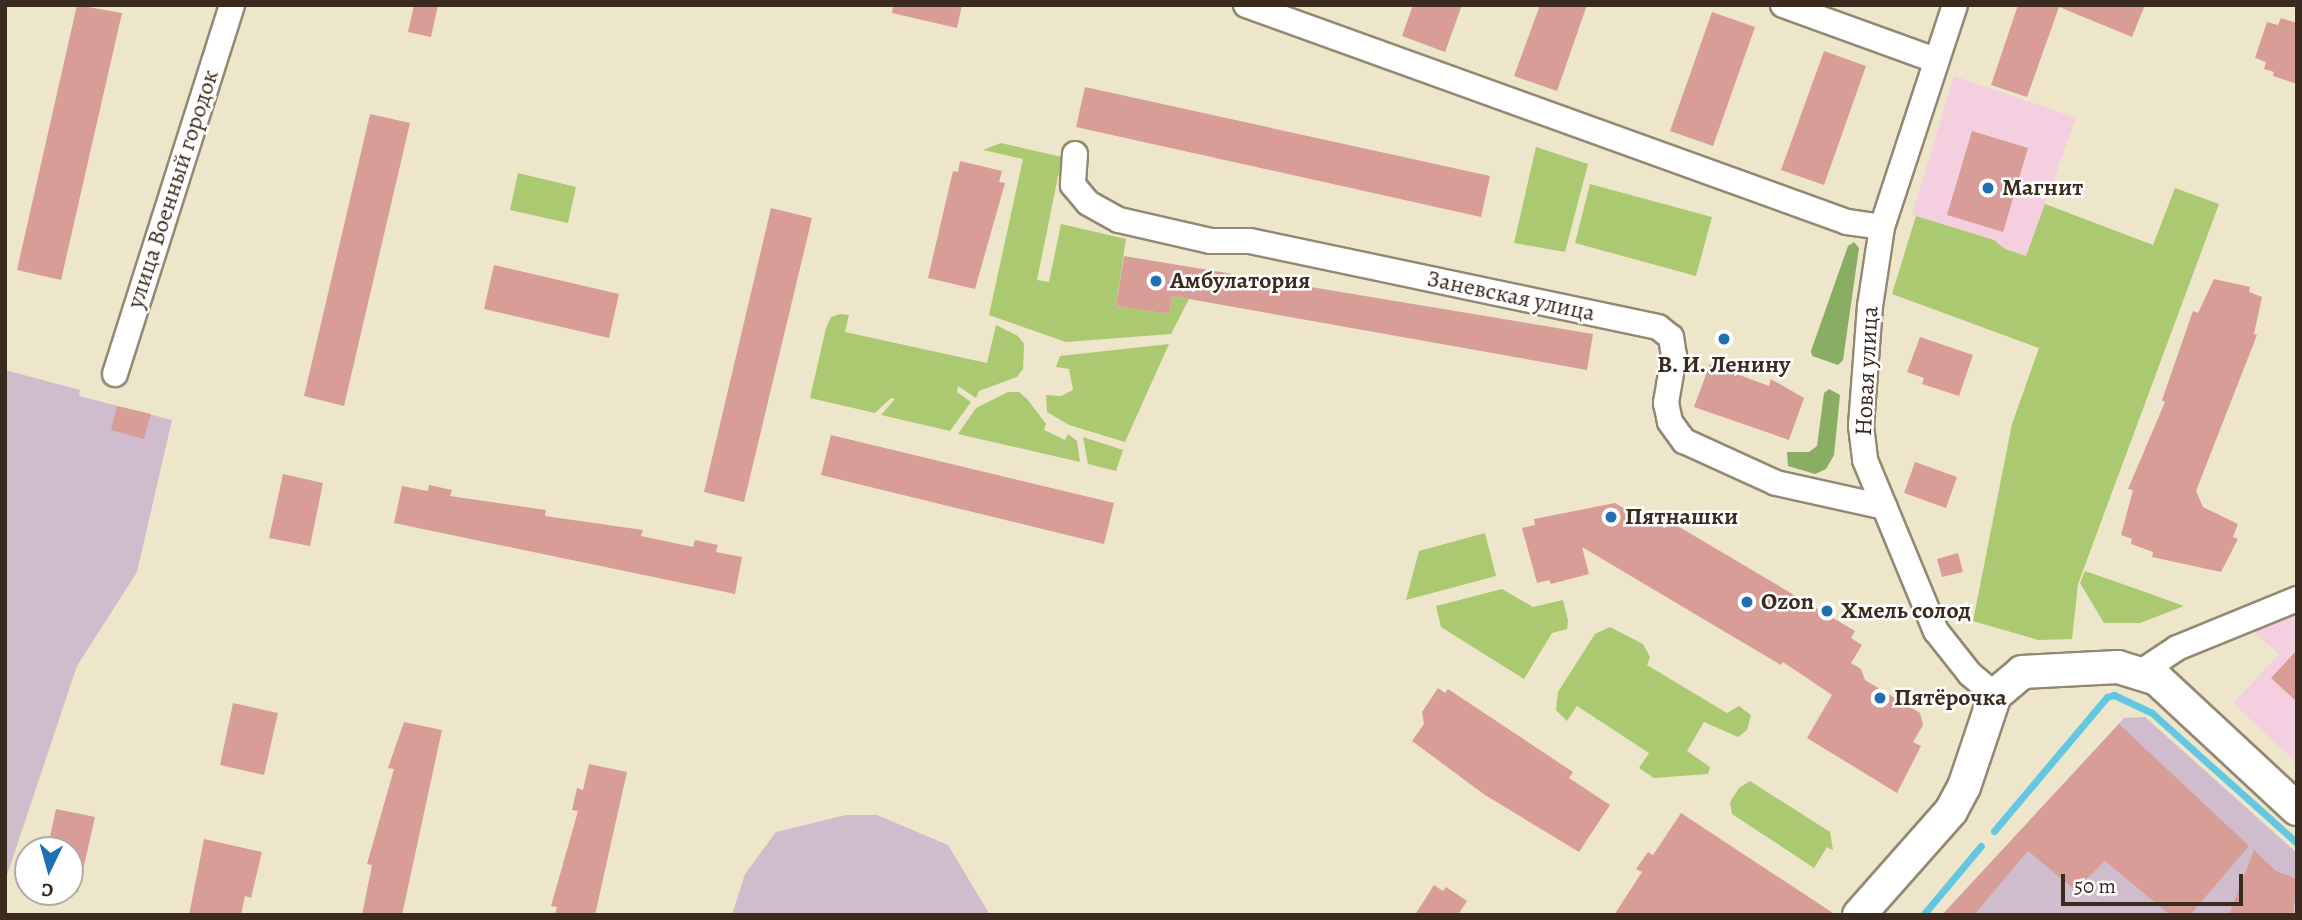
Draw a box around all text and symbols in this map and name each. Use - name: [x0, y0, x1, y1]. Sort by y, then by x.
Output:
- street label: улица Военный городок: [121, 66, 225, 312]
- place label: Магнит: [2002, 174, 2083, 202]
- marker: Магнит: [1980, 180, 1996, 196]
- street label: Заневская улица: [1424, 264, 1598, 328]
- place label: Амбулатория: [1170, 267, 1310, 295]
- marker: Амбулатория: [1148, 273, 1164, 289]
- street label: Новая улица: [1849, 305, 1885, 437]
- marker: В. И. Ленину: [1716, 331, 1732, 347]
- place label: В. И. Ленину: [1657, 351, 1791, 379]
- place label: Пятнашки: [1625, 503, 1738, 531]
- marker: Пятнашки: [1603, 509, 1619, 525]
- place label: Ozon: [1761, 588, 1814, 616]
- marker: Ozon: [1739, 594, 1755, 610]
- place label: Хмель солод: [1841, 597, 1971, 625]
- marker: Хмель солод: [1819, 603, 1835, 619]
- place label: Пятёрочка: [1894, 684, 2007, 712]
- marker: Пятёрочка: [1872, 690, 1888, 706]
- north arrow: [14, 836, 84, 906]
- scale bar: [2064, 860, 2246, 904]
- text: 50 m: [2074, 872, 2116, 900]
- text: С: [40, 876, 54, 903]

